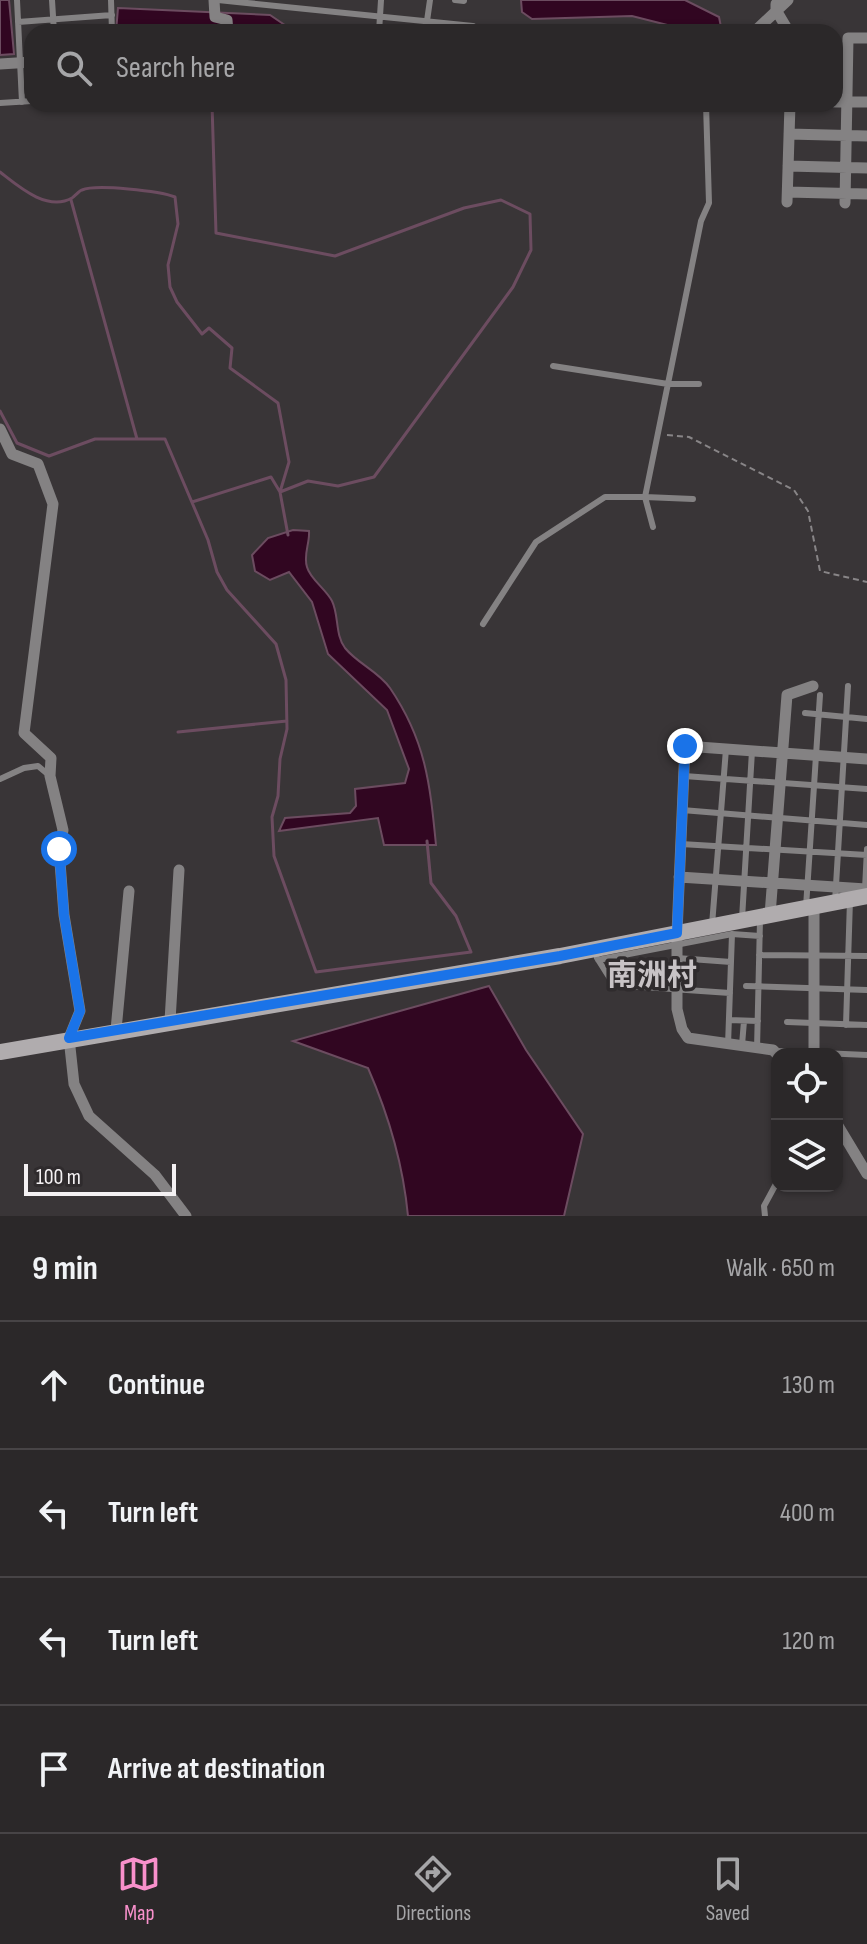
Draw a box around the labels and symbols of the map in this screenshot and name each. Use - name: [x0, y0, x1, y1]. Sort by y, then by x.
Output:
- route end: [667, 728, 703, 764]
- route start: [41, 831, 77, 867]
- district label: 南洲村: [607, 958, 697, 994]
- scale bar: [24, 1160, 176, 1196]

